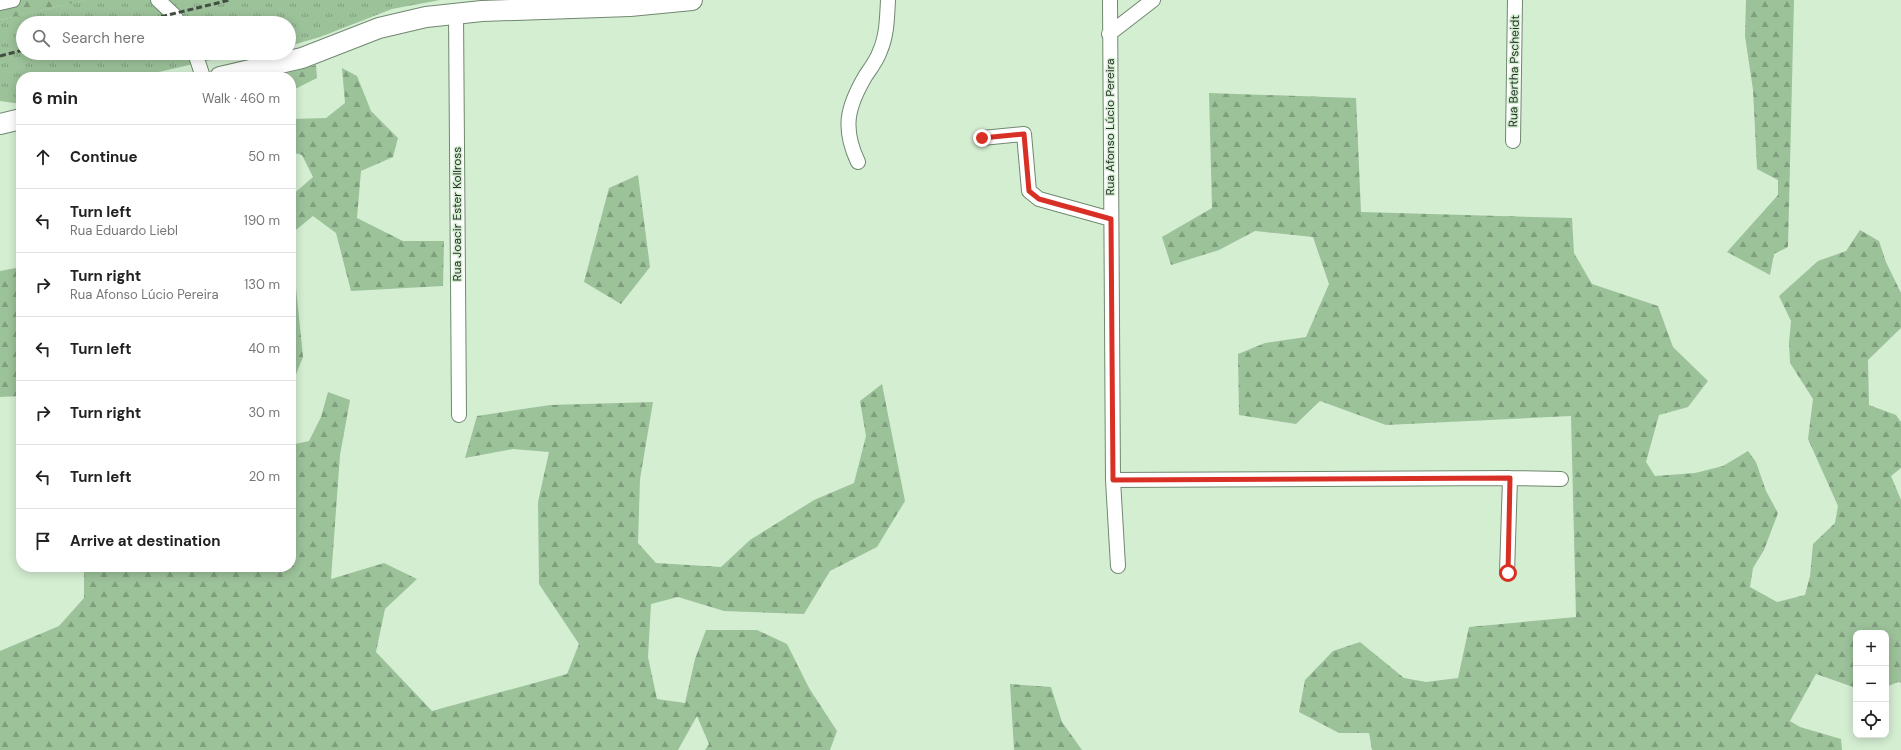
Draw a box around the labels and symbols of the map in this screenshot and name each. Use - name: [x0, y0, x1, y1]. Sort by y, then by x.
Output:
- street label: Rua Bertha Pscheidt: [1505, 14, 1523, 127]
- street label: Rua Afonso Lúcio Pereira: [1102, 58, 1118, 196]
- route end: [973, 129, 991, 147]
- street label: Rua Joacir Ester Kollross: [449, 147, 465, 281]
- route start: [1499, 564, 1517, 582]

